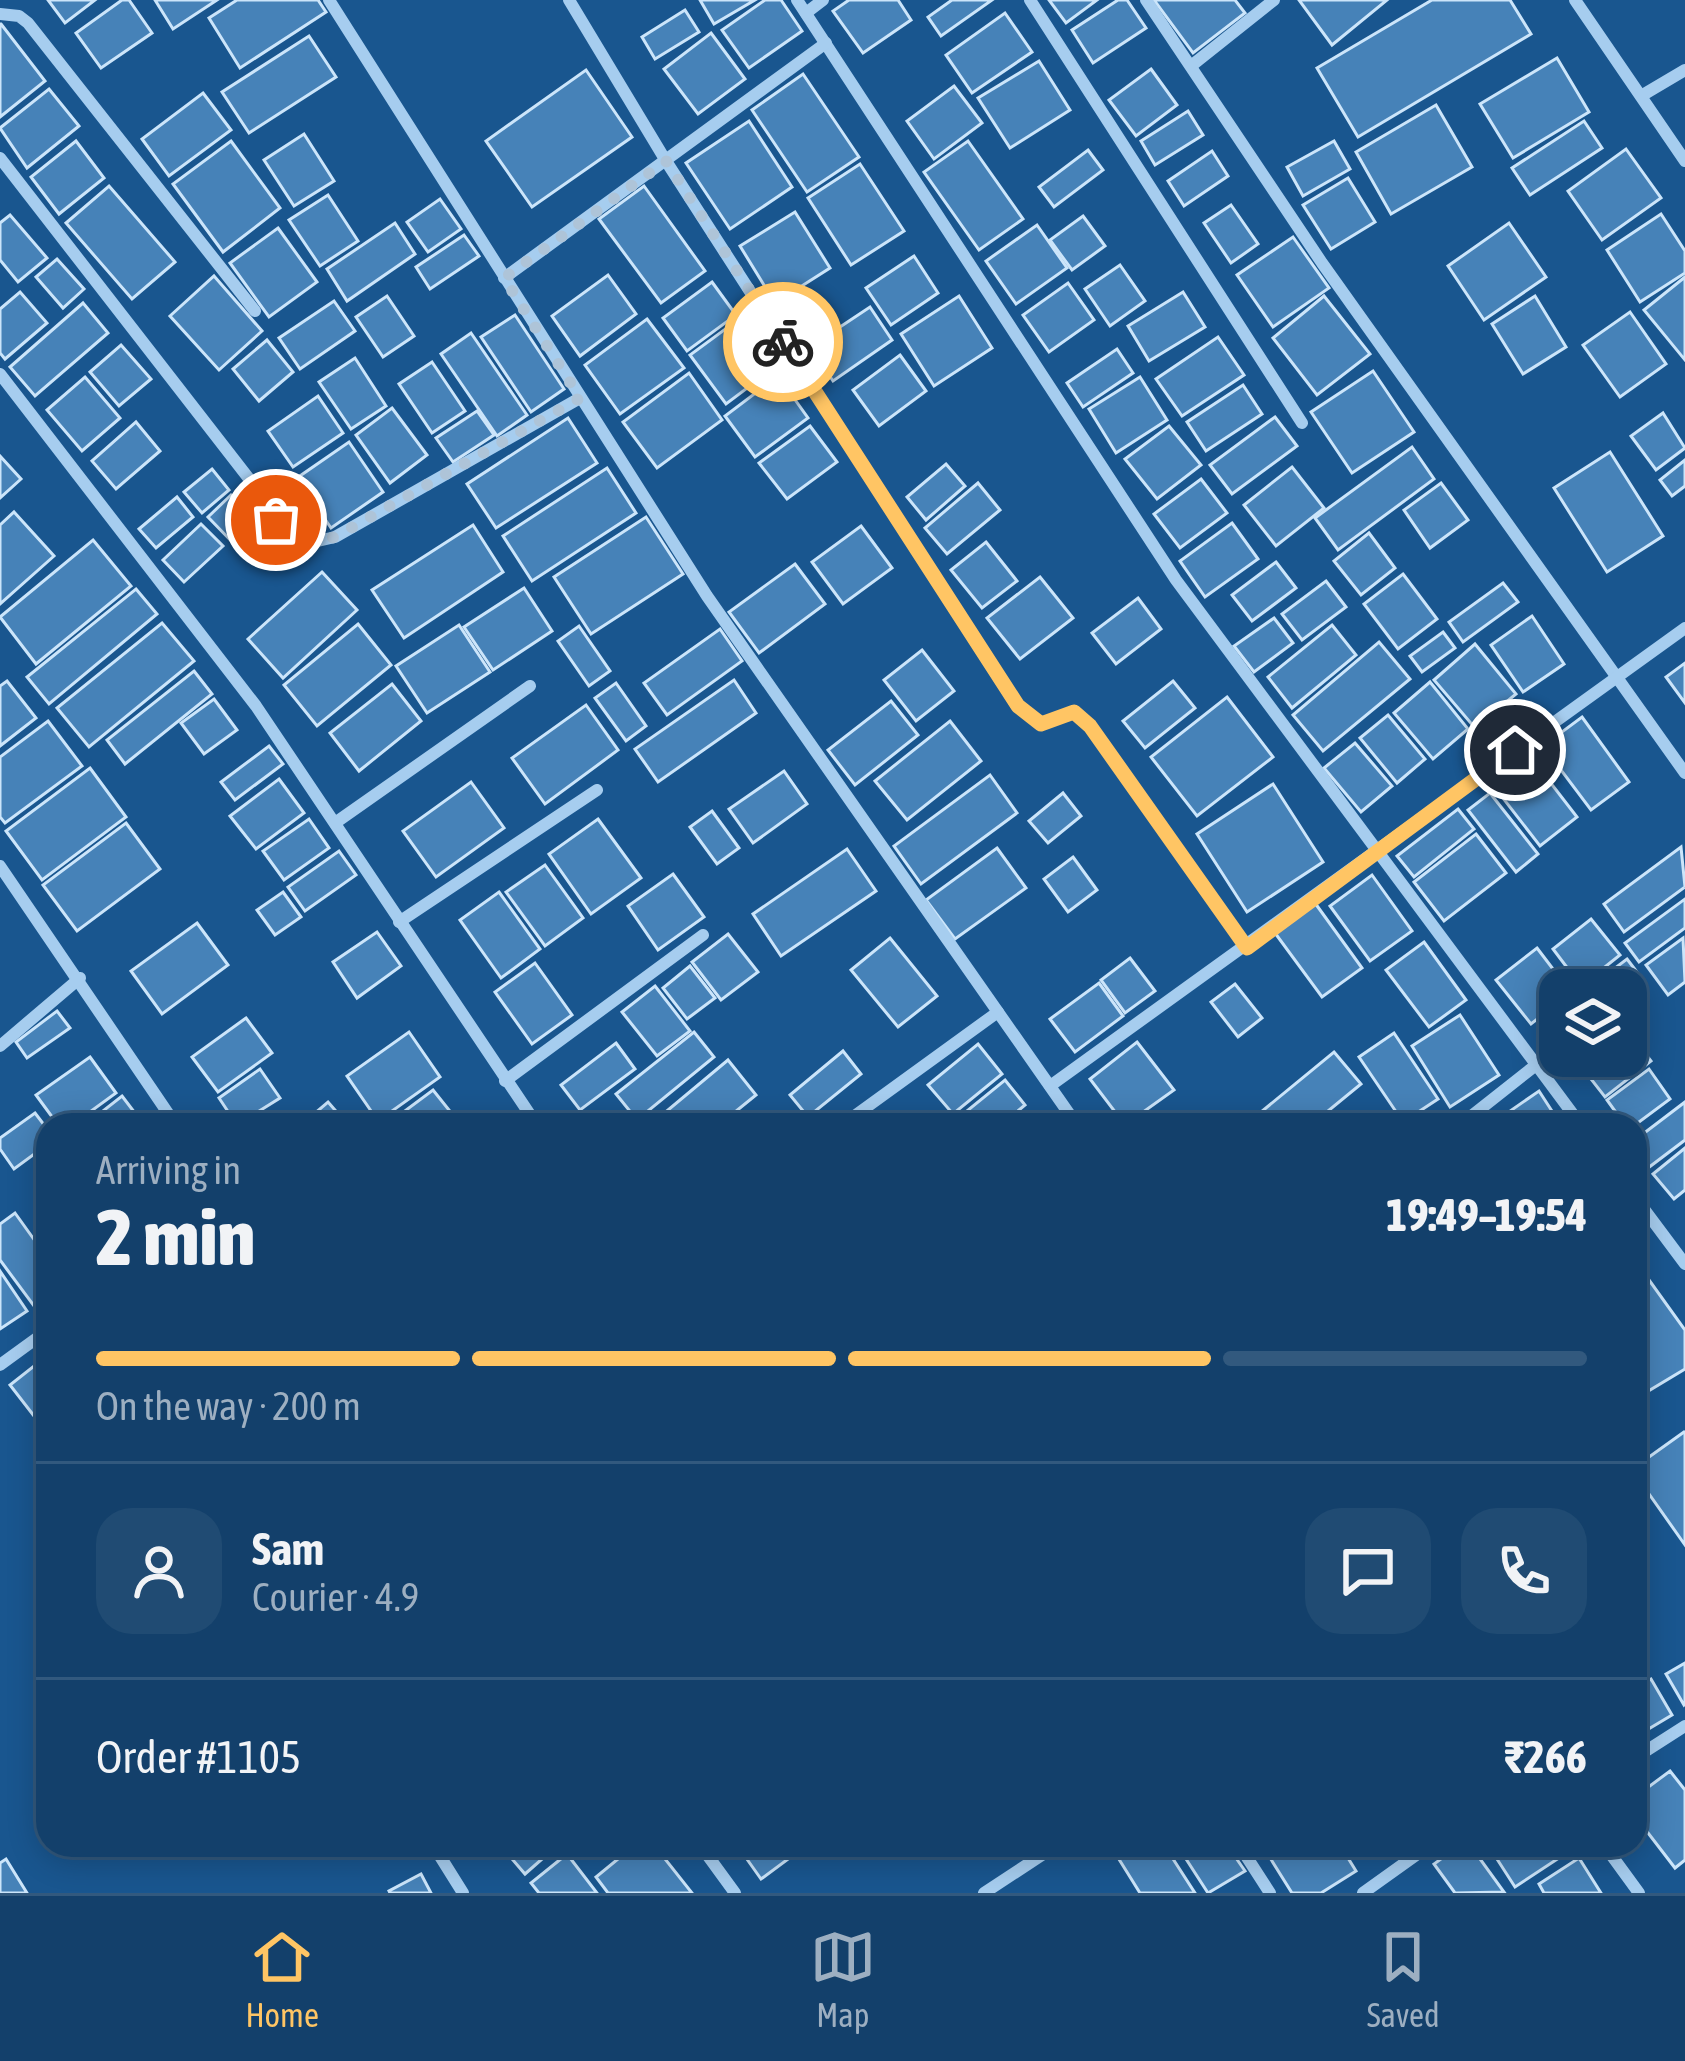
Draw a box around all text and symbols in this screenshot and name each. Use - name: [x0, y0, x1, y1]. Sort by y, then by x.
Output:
- courier: [723, 282, 843, 402]
- icon: bike: [750, 309, 816, 375]
- pin: [225, 469, 327, 571]
- icon: bag: [243, 487, 309, 553]
- pin: [1464, 699, 1566, 801]
- icon: home: [1482, 717, 1548, 783]
- map controls: [1539, 969, 1647, 1077]
- button: layers: [1539, 969, 1647, 1077]
- text: Arriving in: [96, 1148, 241, 1192]
- text: 19:49–19:54: [1386, 1189, 1587, 1241]
- text: 2 min: [96, 1192, 255, 1282]
- text: On the way · 200 m: [96, 1384, 361, 1428]
- button: person: [96, 1508, 222, 1634]
- button: chat: [1305, 1508, 1431, 1634]
- button: phone: [1461, 1508, 1587, 1634]
- text: Sam: [252, 1523, 324, 1575]
- text: Courier · 4.9: [252, 1575, 419, 1619]
- text: Order #1105: [96, 1731, 301, 1783]
- text: ₹266: [1504, 1731, 1587, 1783]
- tab: Home: [245, 1924, 319, 2034]
- tab: Map: [810, 1924, 876, 2034]
- tab: Saved: [1367, 1924, 1440, 2034]

